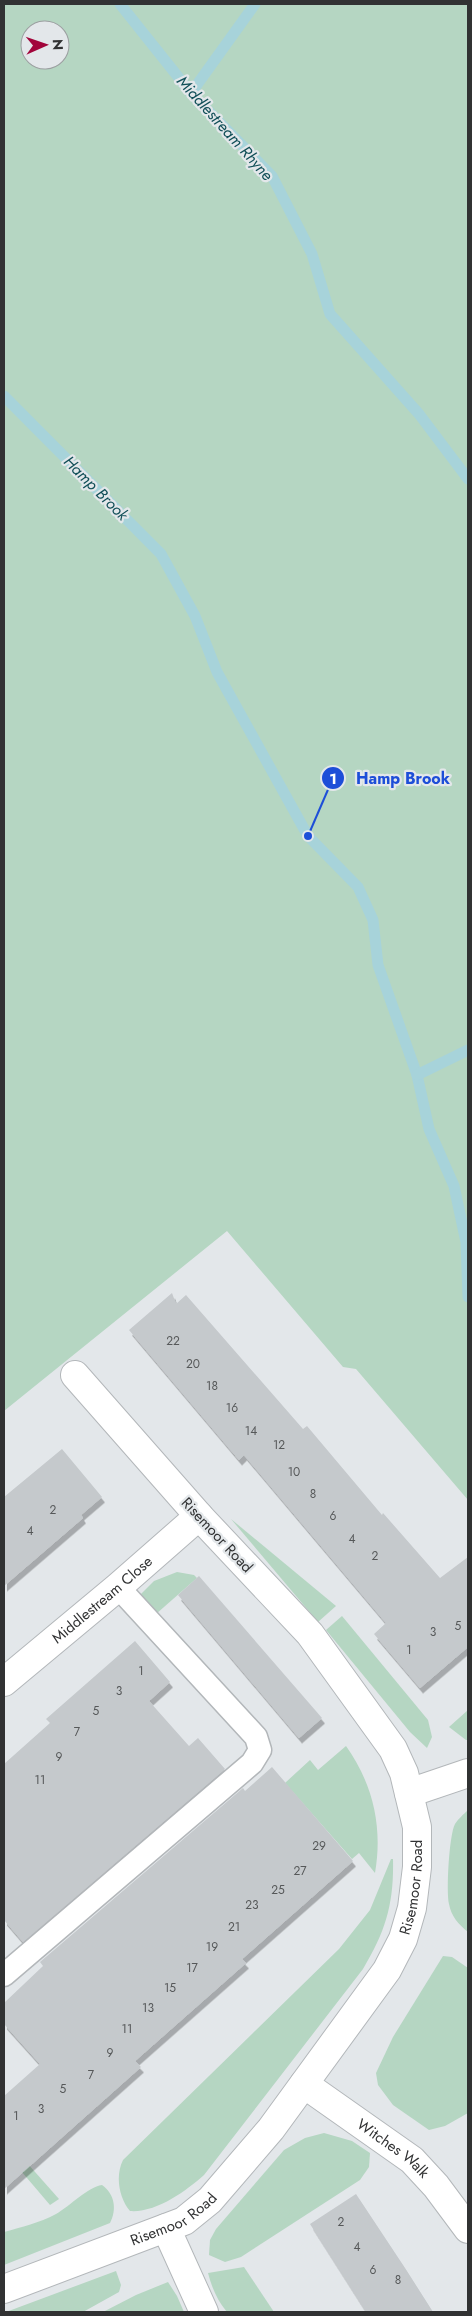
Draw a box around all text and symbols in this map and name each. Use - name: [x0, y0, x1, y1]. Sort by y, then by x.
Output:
- north arrow: [20, 20, 70, 70]
- text: N: [48, 39, 68, 50]
- water label: Middlestream Rhyne: [171, 70, 279, 186]
- water label: Hamp Brook: [58, 450, 134, 526]
- callout: Hamp Brook: [321, 763, 460, 794]
- text: Hamp Brook: [356, 767, 451, 790]
- text: 1: [329, 768, 337, 790]
- house number: 22: [166, 1332, 180, 1350]
- house number: 20: [186, 1355, 200, 1373]
- house number: 18: [206, 1377, 218, 1395]
- house number: 16: [226, 1399, 238, 1417]
- house number: 14: [245, 1422, 257, 1440]
- house number: 12: [273, 1436, 285, 1454]
- house number: 10: [288, 1463, 300, 1481]
- house number: 8: [310, 1485, 316, 1503]
- street label: Risemoor Road: [176, 1492, 258, 1578]
- house number: 2: [50, 1501, 57, 1519]
- house number: 6: [330, 1507, 337, 1525]
- house number: 4: [27, 1522, 34, 1540]
- house number: 4: [349, 1530, 356, 1548]
- house number: 2: [372, 1547, 379, 1565]
- street label: Middlestream Close: [47, 1551, 157, 1649]
- house number: 5: [455, 1617, 462, 1635]
- house number: 3: [430, 1623, 437, 1641]
- house number: 1: [406, 1641, 412, 1659]
- house number: 1: [138, 1662, 144, 1680]
- house number: 3: [116, 1682, 123, 1700]
- house number: 5: [93, 1702, 100, 1720]
- house number: 7: [74, 1723, 81, 1741]
- house number: 9: [56, 1748, 63, 1766]
- house number: 11: [35, 1771, 45, 1789]
- house number: 29: [312, 1837, 326, 1855]
- street label: Risemoor Road: [394, 1840, 428, 1938]
- house number: 27: [293, 1862, 307, 1880]
- house number: 25: [271, 1881, 285, 1899]
- house number: 23: [245, 1896, 259, 1914]
- house number: 21: [228, 1918, 240, 1936]
- house number: 19: [206, 1938, 218, 1956]
- house number: 17: [186, 1959, 199, 1977]
- house number: 15: [164, 1979, 176, 1997]
- house number: 13: [142, 1999, 154, 2017]
- house number: 11: [122, 2020, 132, 2038]
- house number: 9: [107, 2044, 114, 2062]
- house number: 7: [88, 2066, 95, 2084]
- house number: 5: [60, 2080, 67, 2098]
- house number: 3: [38, 2100, 45, 2118]
- house number: 1: [13, 2107, 19, 2125]
- street label: Witches Walk: [352, 2113, 435, 2183]
- street label: Risemoor Road: [127, 2188, 222, 2251]
- house number: 2: [338, 2213, 345, 2231]
- house number: 4: [354, 2238, 361, 2256]
- house number: 6: [370, 2261, 377, 2279]
- house number: 8: [395, 2271, 401, 2289]

